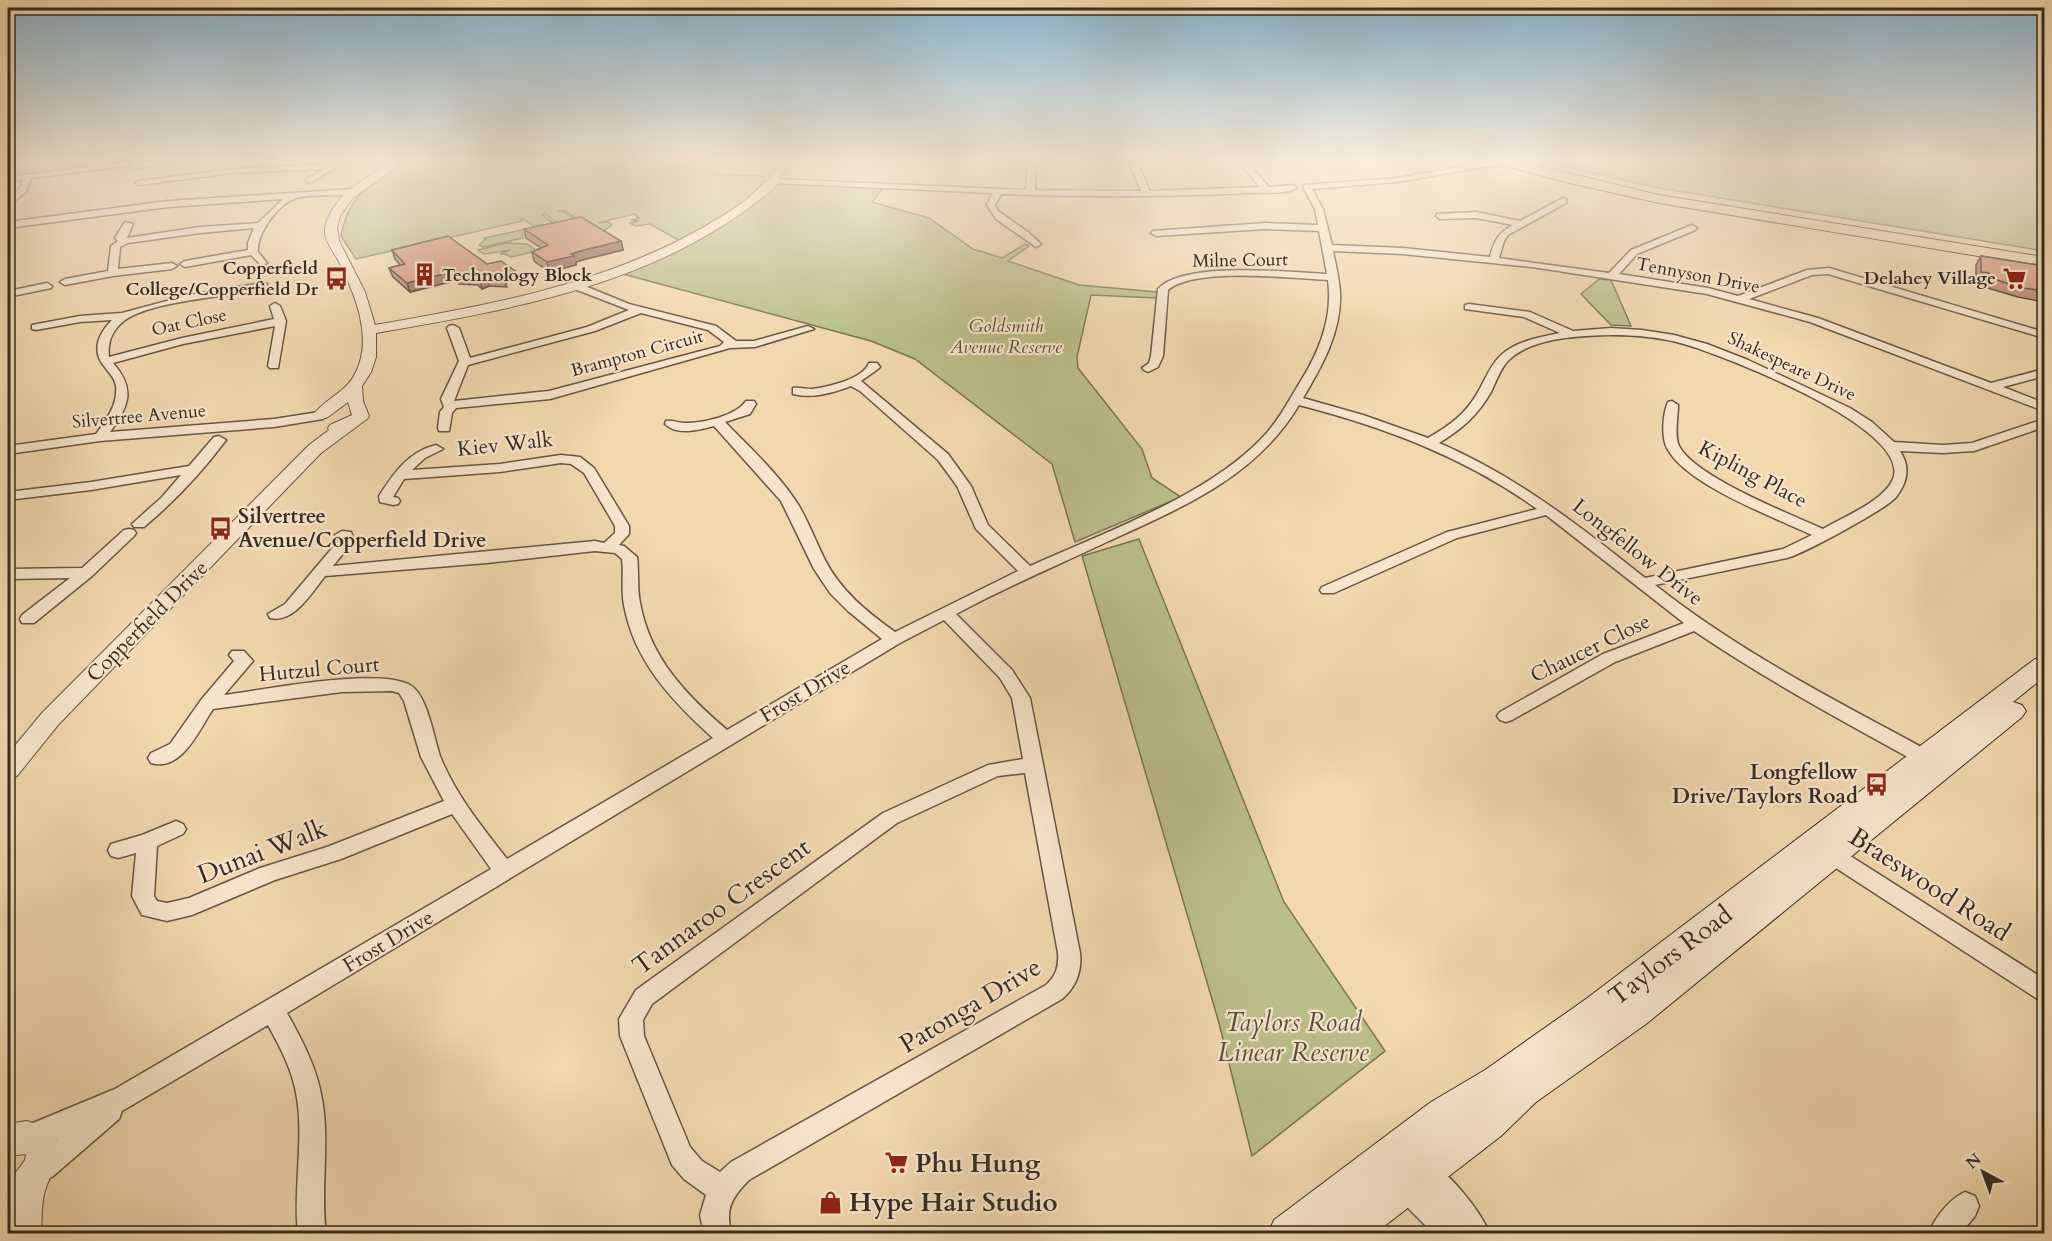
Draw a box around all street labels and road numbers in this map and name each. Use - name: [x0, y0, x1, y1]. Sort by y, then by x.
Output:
- street label: Milne Court: [1192, 247, 1288, 274]
- street label: Tennyson Drive: [1634, 251, 1762, 300]
- street label: Oat Close: [149, 302, 229, 343]
- street label: Brampton Circuit: [568, 324, 706, 383]
- street label: Shakespeare Drive: [1723, 326, 1860, 407]
- street label: Silvertree Avenue: [71, 398, 207, 435]
- street label: Kiev Walk: [456, 425, 555, 464]
- street label: Kipling Place: [1693, 434, 1812, 515]
- street label: Longfellow Drive: [1566, 492, 1709, 613]
- street label: Copperfield Drive: [80, 554, 215, 689]
- street label: Chaucer Close: [1525, 607, 1655, 690]
- street label: Hutzul Court: [258, 650, 381, 689]
- street label: Frost Drive: [754, 653, 856, 730]
- street label: Dunai Walk: [192, 811, 332, 892]
- street label: Braeswood Road: [1842, 819, 2017, 950]
- street label: Tannaroo Crescent: [625, 830, 817, 983]
- street label: Taylors Road: [1601, 897, 1740, 1014]
- street label: Frost Drive: [337, 903, 439, 980]
- street label: Patonga Drive: [893, 949, 1048, 1061]

